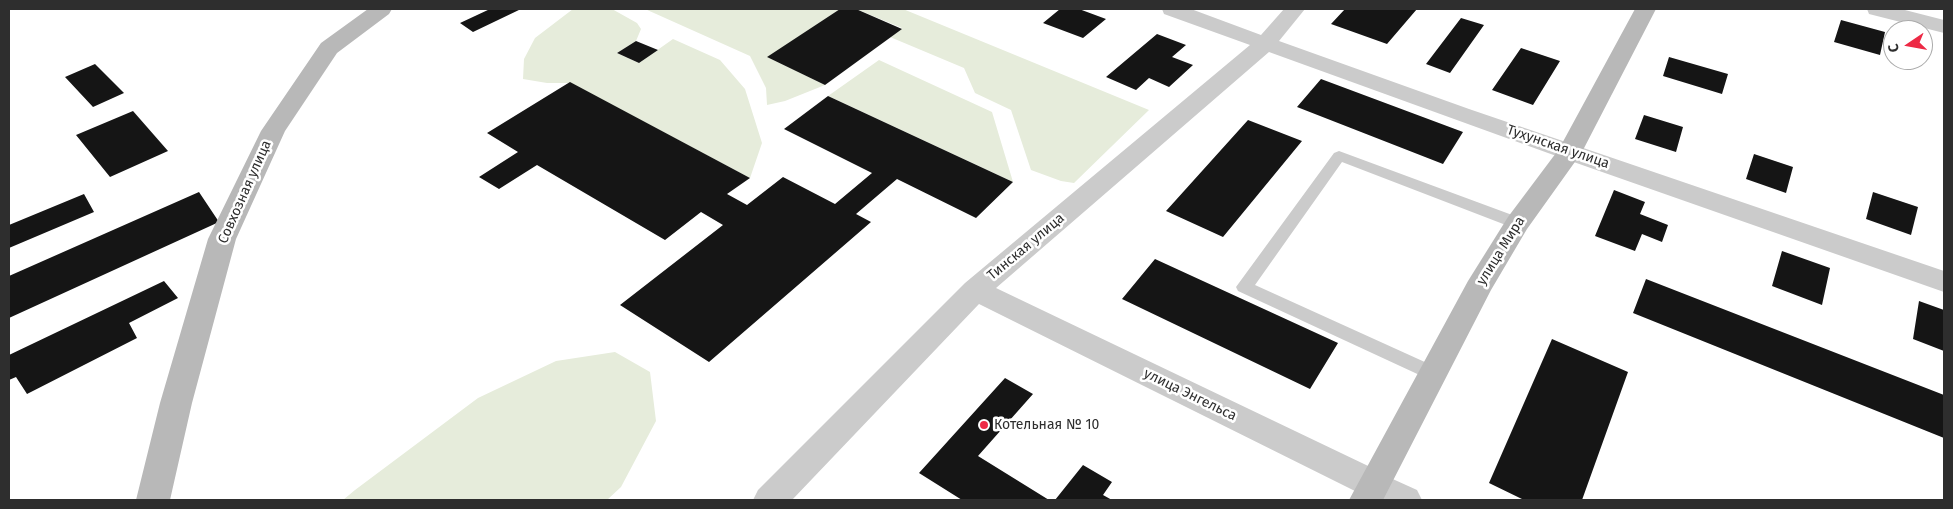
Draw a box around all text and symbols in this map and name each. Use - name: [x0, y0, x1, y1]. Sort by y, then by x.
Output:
- north arrow: [1883, 20, 1933, 70]
- text: С: [1885, 42, 1903, 54]
- street label: Тухунская улица: [1505, 122, 1611, 172]
- street label: Совхозная улица: [215, 138, 275, 246]
- street label: Тинская улица: [984, 210, 1068, 284]
- street label: улица Мира: [1473, 214, 1529, 288]
- street label: улица Энгельса: [1141, 365, 1239, 425]
- place label: Котельная № 10: [994, 417, 1099, 433]
- marker: Котельная № 10: [978, 419, 990, 431]

